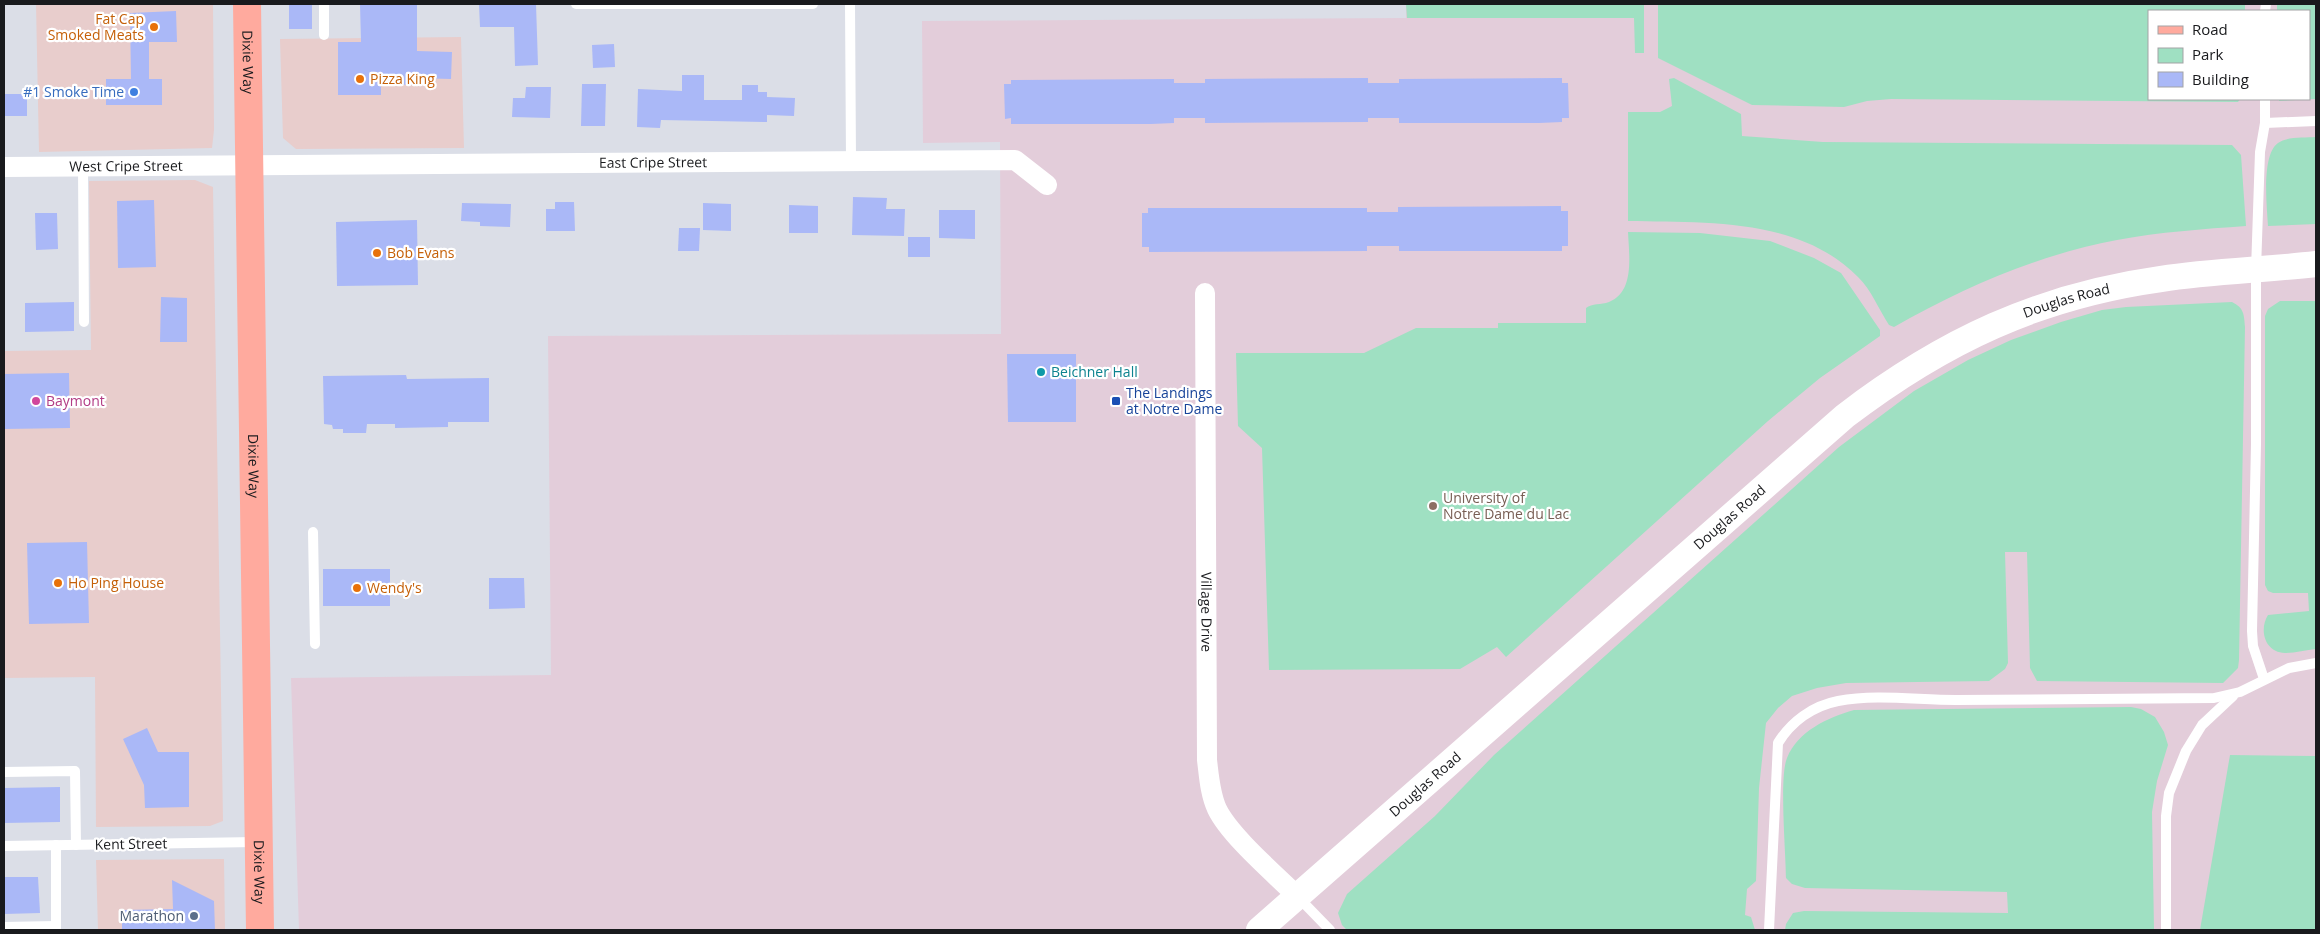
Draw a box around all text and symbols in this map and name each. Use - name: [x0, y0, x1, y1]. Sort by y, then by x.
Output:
- place label: Fat Cap Smoked Meats: [48, 9, 144, 44]
- legend: [2148, 10, 2310, 100]
- text: Road: [2192, 19, 2228, 39]
- marker: Fat Cap Smoked Meats: [148, 21, 160, 33]
- street label: Dixie Way: [238, 30, 258, 95]
- text: Park: [2192, 44, 2223, 64]
- place label: Pizza King: [370, 69, 435, 88]
- text: Building: [2192, 69, 2249, 89]
- marker: Pizza King: [354, 73, 366, 85]
- place label: #1 Smoke Time: [23, 82, 124, 101]
- marker: #1 Smoke Time: [128, 86, 140, 98]
- street label: East Cripe Street: [599, 152, 707, 172]
- street label: West Cripe Street: [69, 156, 183, 176]
- place label: Bob Evans: [387, 243, 455, 262]
- marker: Bob Evans: [371, 247, 383, 259]
- street label: Douglas Road: [2020, 278, 2112, 322]
- place label: Beichner Hall: [1051, 362, 1138, 381]
- marker: Beichner Hall: [1035, 366, 1047, 378]
- place label: The Landings at Notre Dame: [1126, 383, 1222, 418]
- place label: Baymont: [46, 391, 105, 410]
- marker: Baymont: [30, 395, 42, 407]
- marker: The Landings at Notre Dame: [1110, 395, 1122, 407]
- street label: Dixie Way: [244, 434, 264, 499]
- street label: Douglas Road: [1689, 480, 1769, 554]
- place label: University of Notre Dame du Lac: [1443, 488, 1569, 523]
- marker: University of Notre Dame du Lac: [1427, 500, 1439, 512]
- street label: Village Drive: [1197, 572, 1217, 652]
- place label: Ho Ping House: [68, 573, 164, 592]
- marker: Ho Ping House: [52, 577, 64, 589]
- place label: Wendy's: [367, 578, 422, 597]
- marker: Wendy's: [351, 582, 363, 594]
- street label: Douglas Road: [1385, 747, 1465, 821]
- street label: Kent Street: [94, 833, 168, 854]
- street label: Dixie Way: [250, 840, 270, 905]
- place label: Marathon: [120, 906, 184, 925]
- marker: Marathon: [188, 910, 200, 922]

